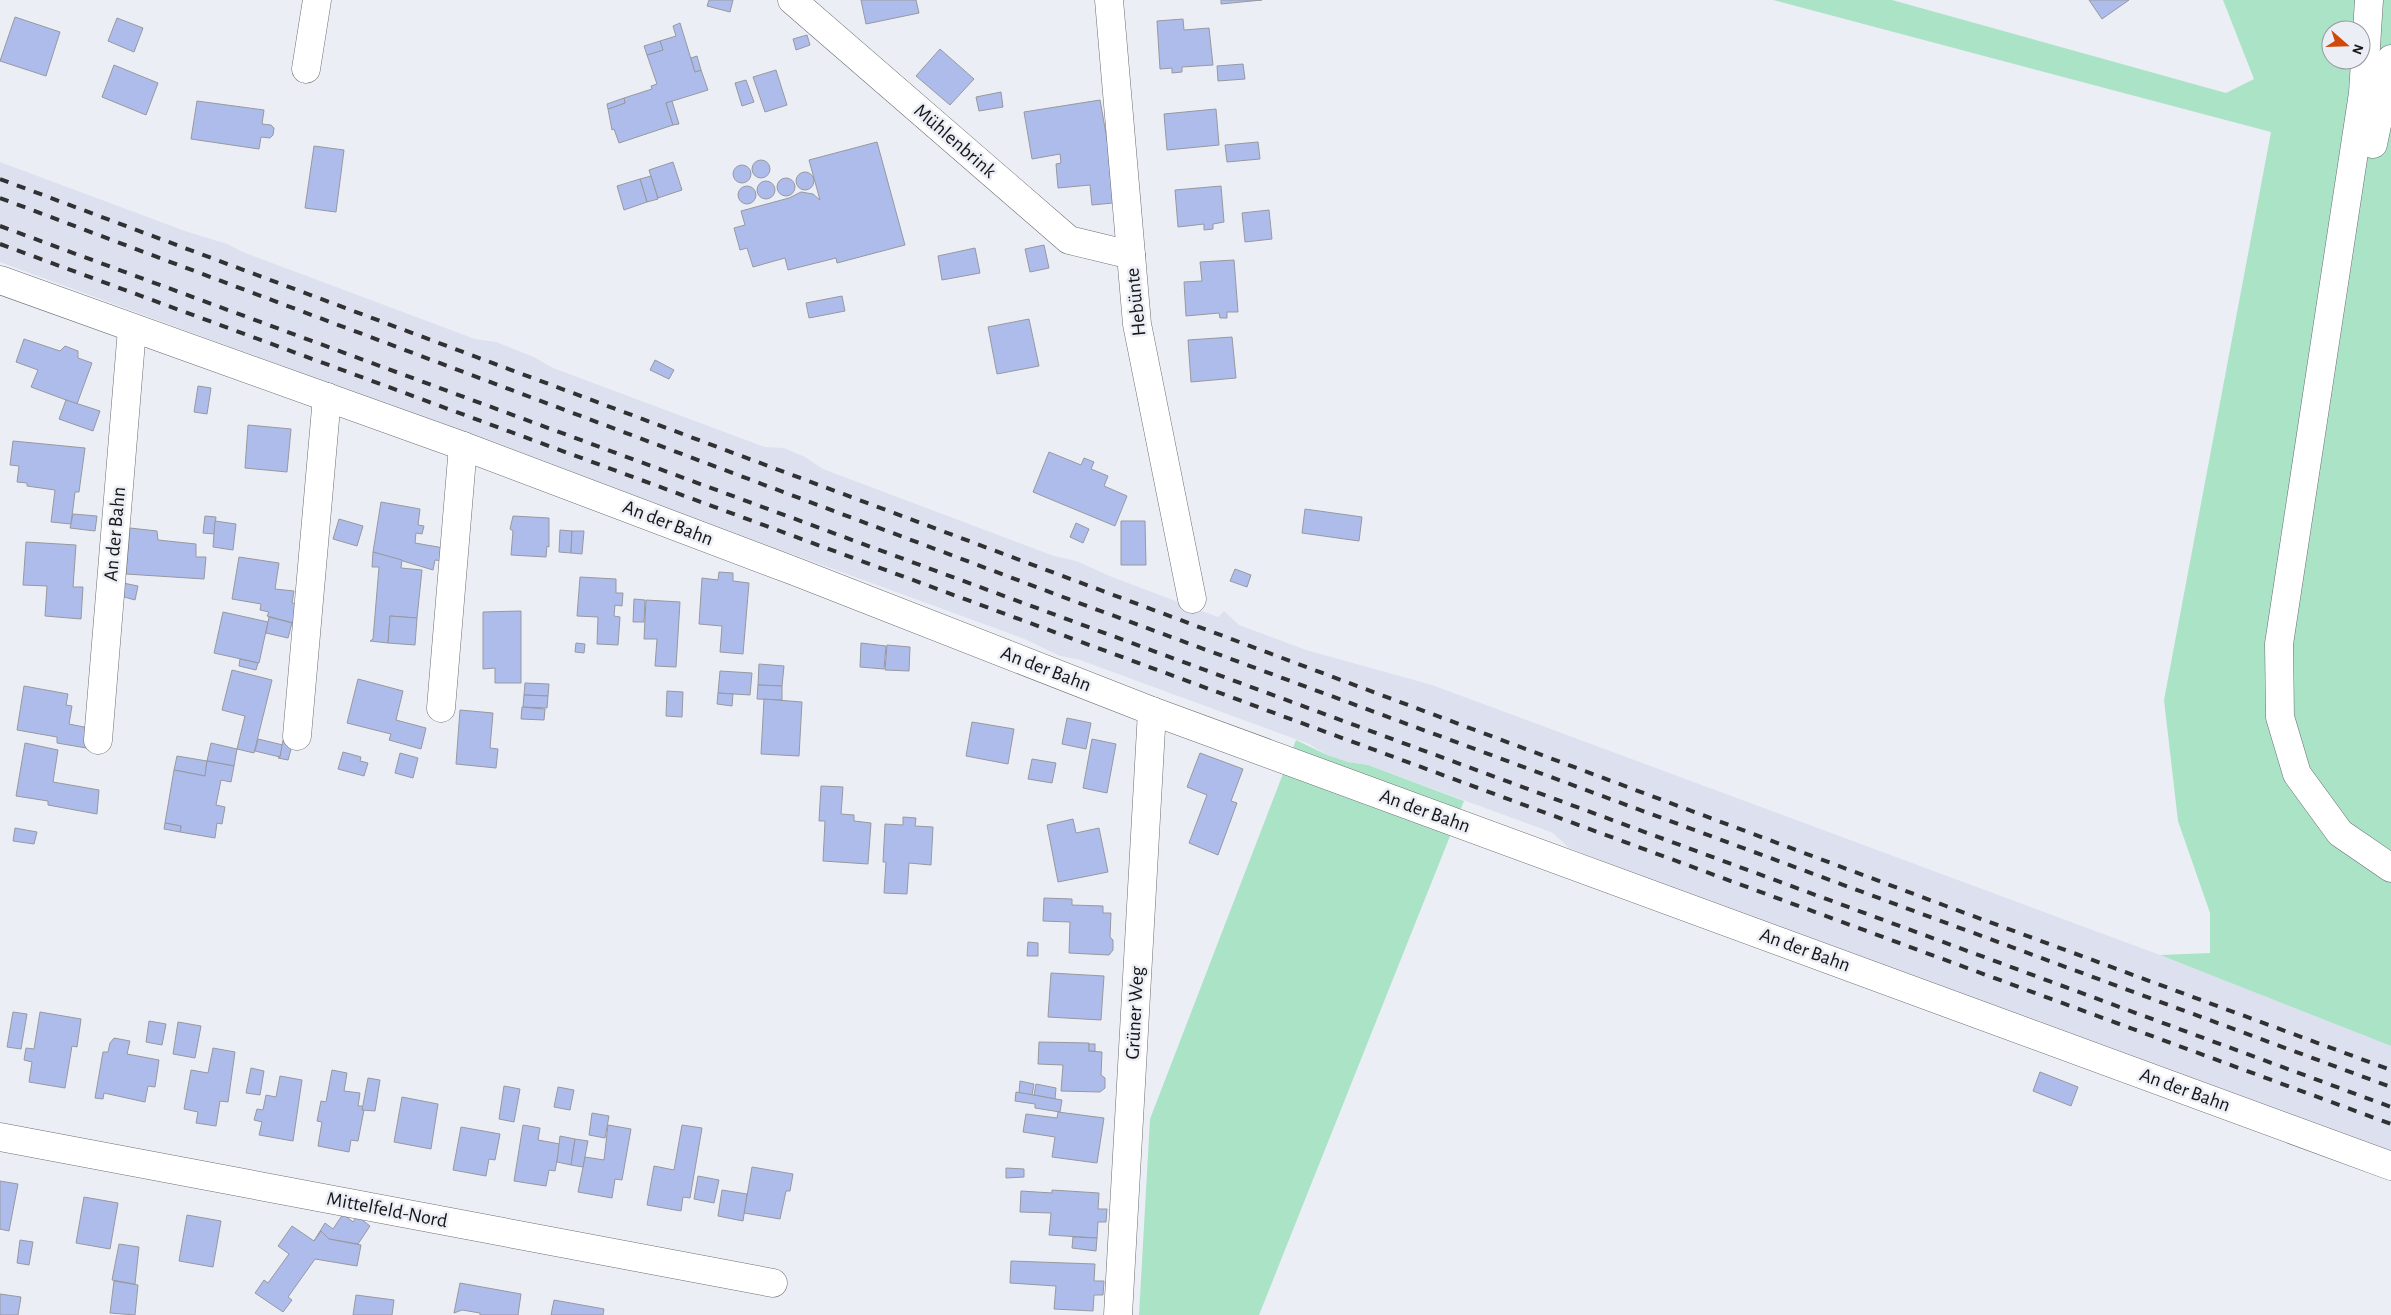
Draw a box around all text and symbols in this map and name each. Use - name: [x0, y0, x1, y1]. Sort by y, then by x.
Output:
- north arrow: [2321, 20, 2371, 70]
- text: N: [2349, 42, 2366, 56]
- street label: Mühlenbrink: [910, 100, 1000, 182]
- street label: Hebünte: [1122, 267, 1150, 337]
- street label: An der Bahn: [101, 486, 129, 582]
- street label: An der Bahn: [620, 497, 716, 549]
- street label: An der Bahn: [998, 643, 1094, 695]
- street label: An der Bahn: [1377, 785, 1473, 837]
- street label: An der Bahn: [1757, 924, 1853, 976]
- street label: Grüner Weg: [1123, 966, 1147, 1060]
- street label: An der Bahn: [2137, 1064, 2233, 1116]
- street label: Mittelfeld-Nord: [325, 1188, 449, 1232]

